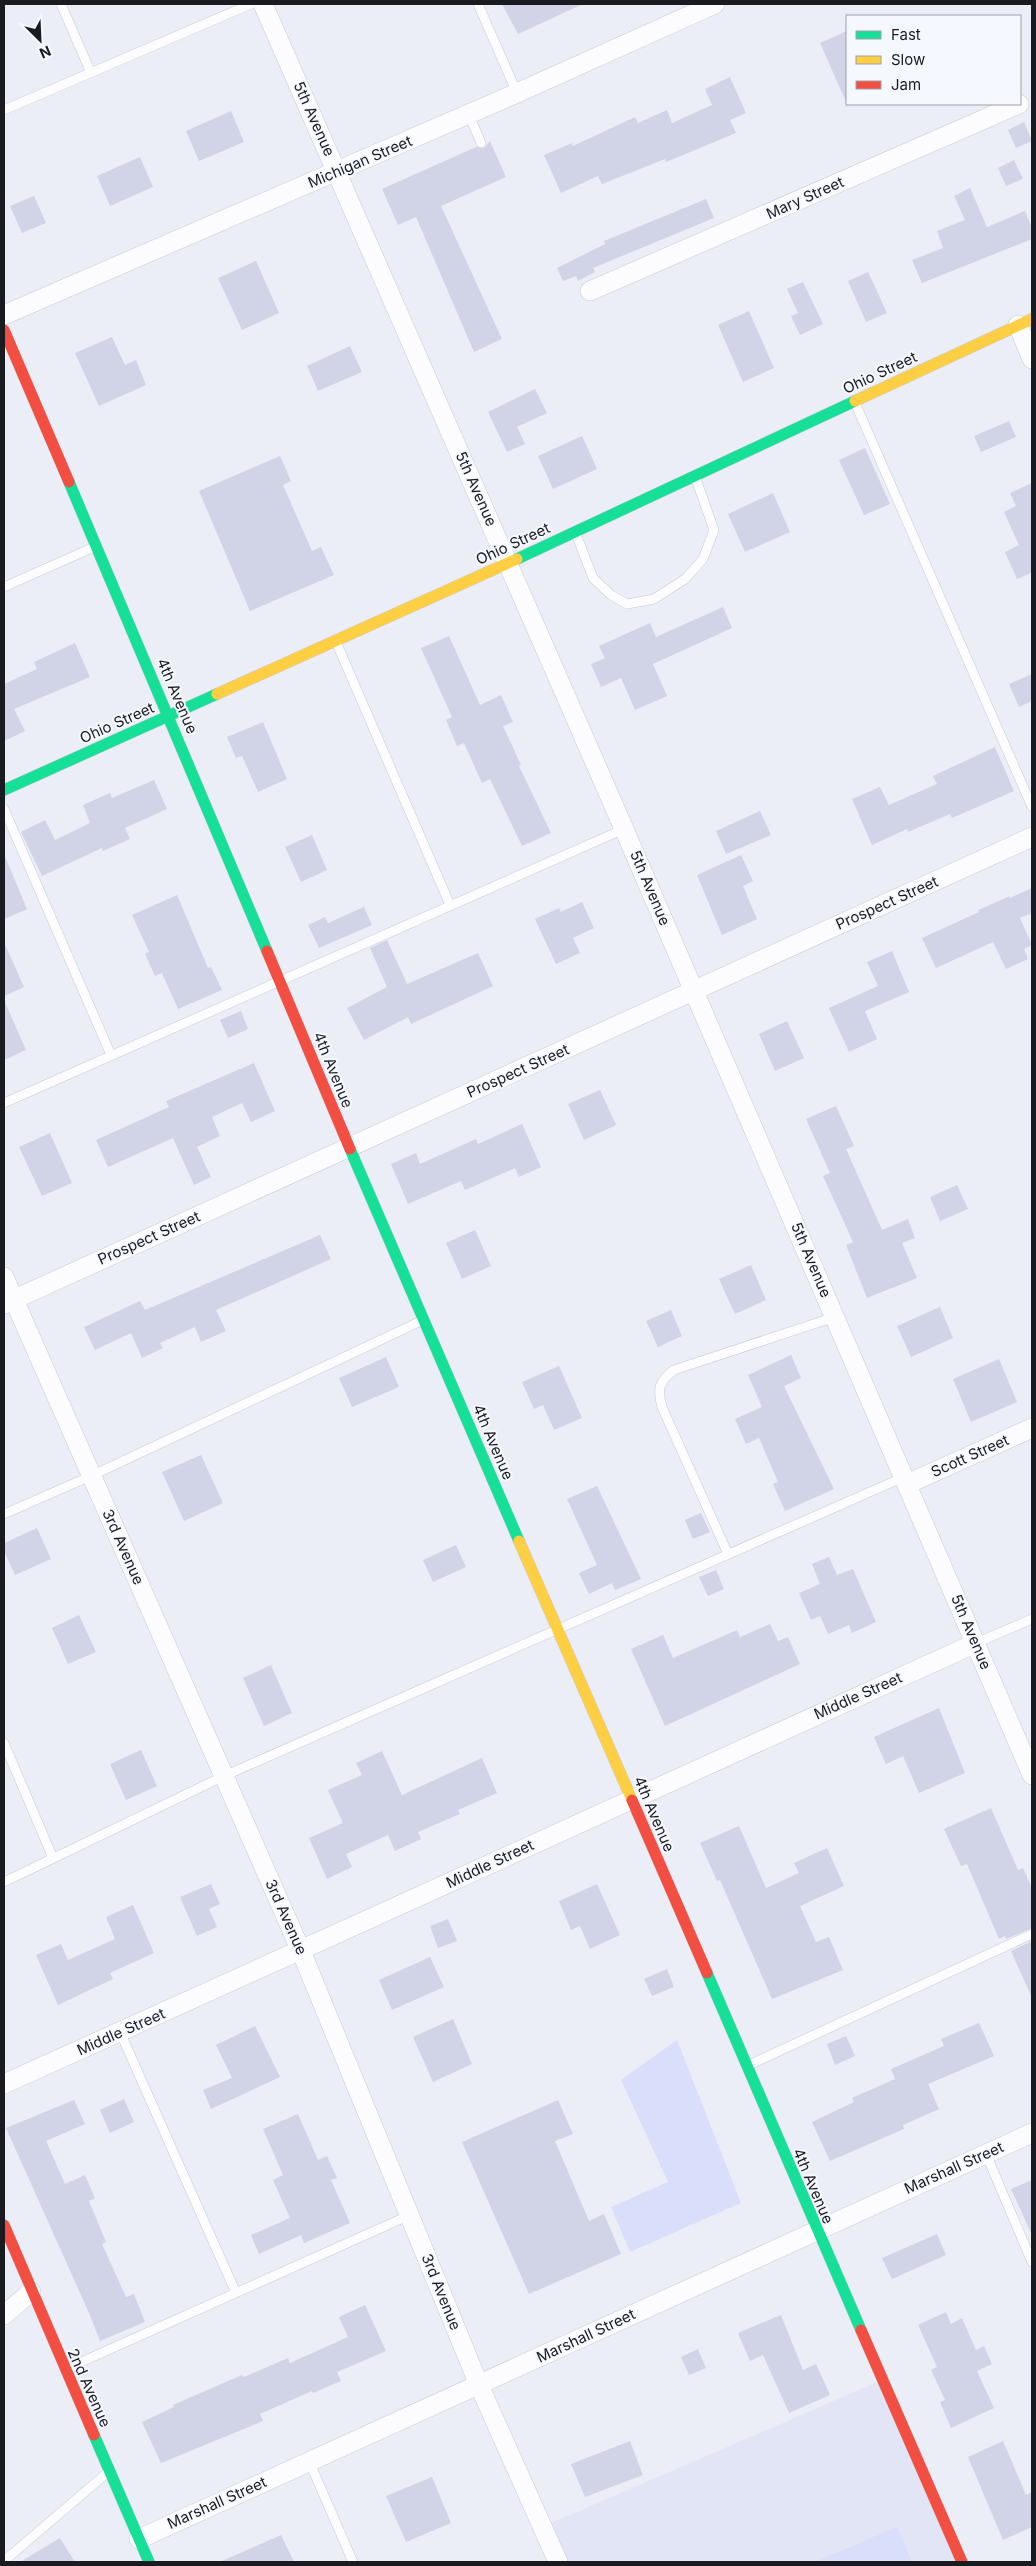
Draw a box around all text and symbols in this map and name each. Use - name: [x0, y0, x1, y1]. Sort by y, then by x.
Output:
- north arrow: [15, 15, 65, 65]
- legend: [846, 15, 1021, 105]
- text: Fast: [891, 25, 921, 44]
- text: N: [37, 42, 54, 62]
- text: Slow: [891, 50, 925, 69]
- text: Jam: [891, 75, 921, 94]
- street label: 5th Avenue: [290, 78, 339, 159]
- street label: Michigan Street: [305, 131, 415, 192]
- street label: Mary Street: [763, 172, 847, 223]
- street label: Ohio Street: [840, 347, 920, 398]
- street label: 5th Avenue: [452, 448, 501, 529]
- street label: Ohio Street: [473, 518, 553, 569]
- street label: 4th Avenue: [153, 655, 202, 737]
- street label: Ohio Street: [77, 698, 157, 747]
- street label: 5th Avenue: [626, 847, 675, 928]
- street label: Prospect Street: [833, 871, 941, 934]
- street label: 4th Avenue: [310, 1029, 357, 1111]
- street label: Prospect Street: [464, 1039, 572, 1102]
- street label: Prospect Street: [95, 1206, 203, 1269]
- street label: 5th Avenue: [787, 1219, 836, 1300]
- street label: 4th Avenue: [469, 1401, 518, 1483]
- street label: Scott Street: [928, 1430, 1012, 1481]
- street label: 3rd Avenue: [98, 1506, 149, 1588]
- street label: 5th Avenue: [947, 1591, 996, 1672]
- street label: Middle Street: [811, 1668, 905, 1723]
- street label: 4th Avenue: [630, 1773, 679, 1855]
- street label: Middle Street: [443, 1835, 537, 1892]
- street label: 3rd Avenue: [261, 1876, 312, 1958]
- street label: Middle Street: [74, 2004, 168, 2059]
- street label: Marshall Street: [901, 2137, 1006, 2198]
- street label: 4th Avenue: [789, 2145, 838, 2227]
- street label: 3rd Avenue: [418, 2251, 465, 2333]
- street label: Marshall Street: [533, 2304, 638, 2367]
- street label: 2nd Avenue: [64, 2346, 115, 2430]
- street label: Marshall Street: [164, 2472, 269, 2533]

